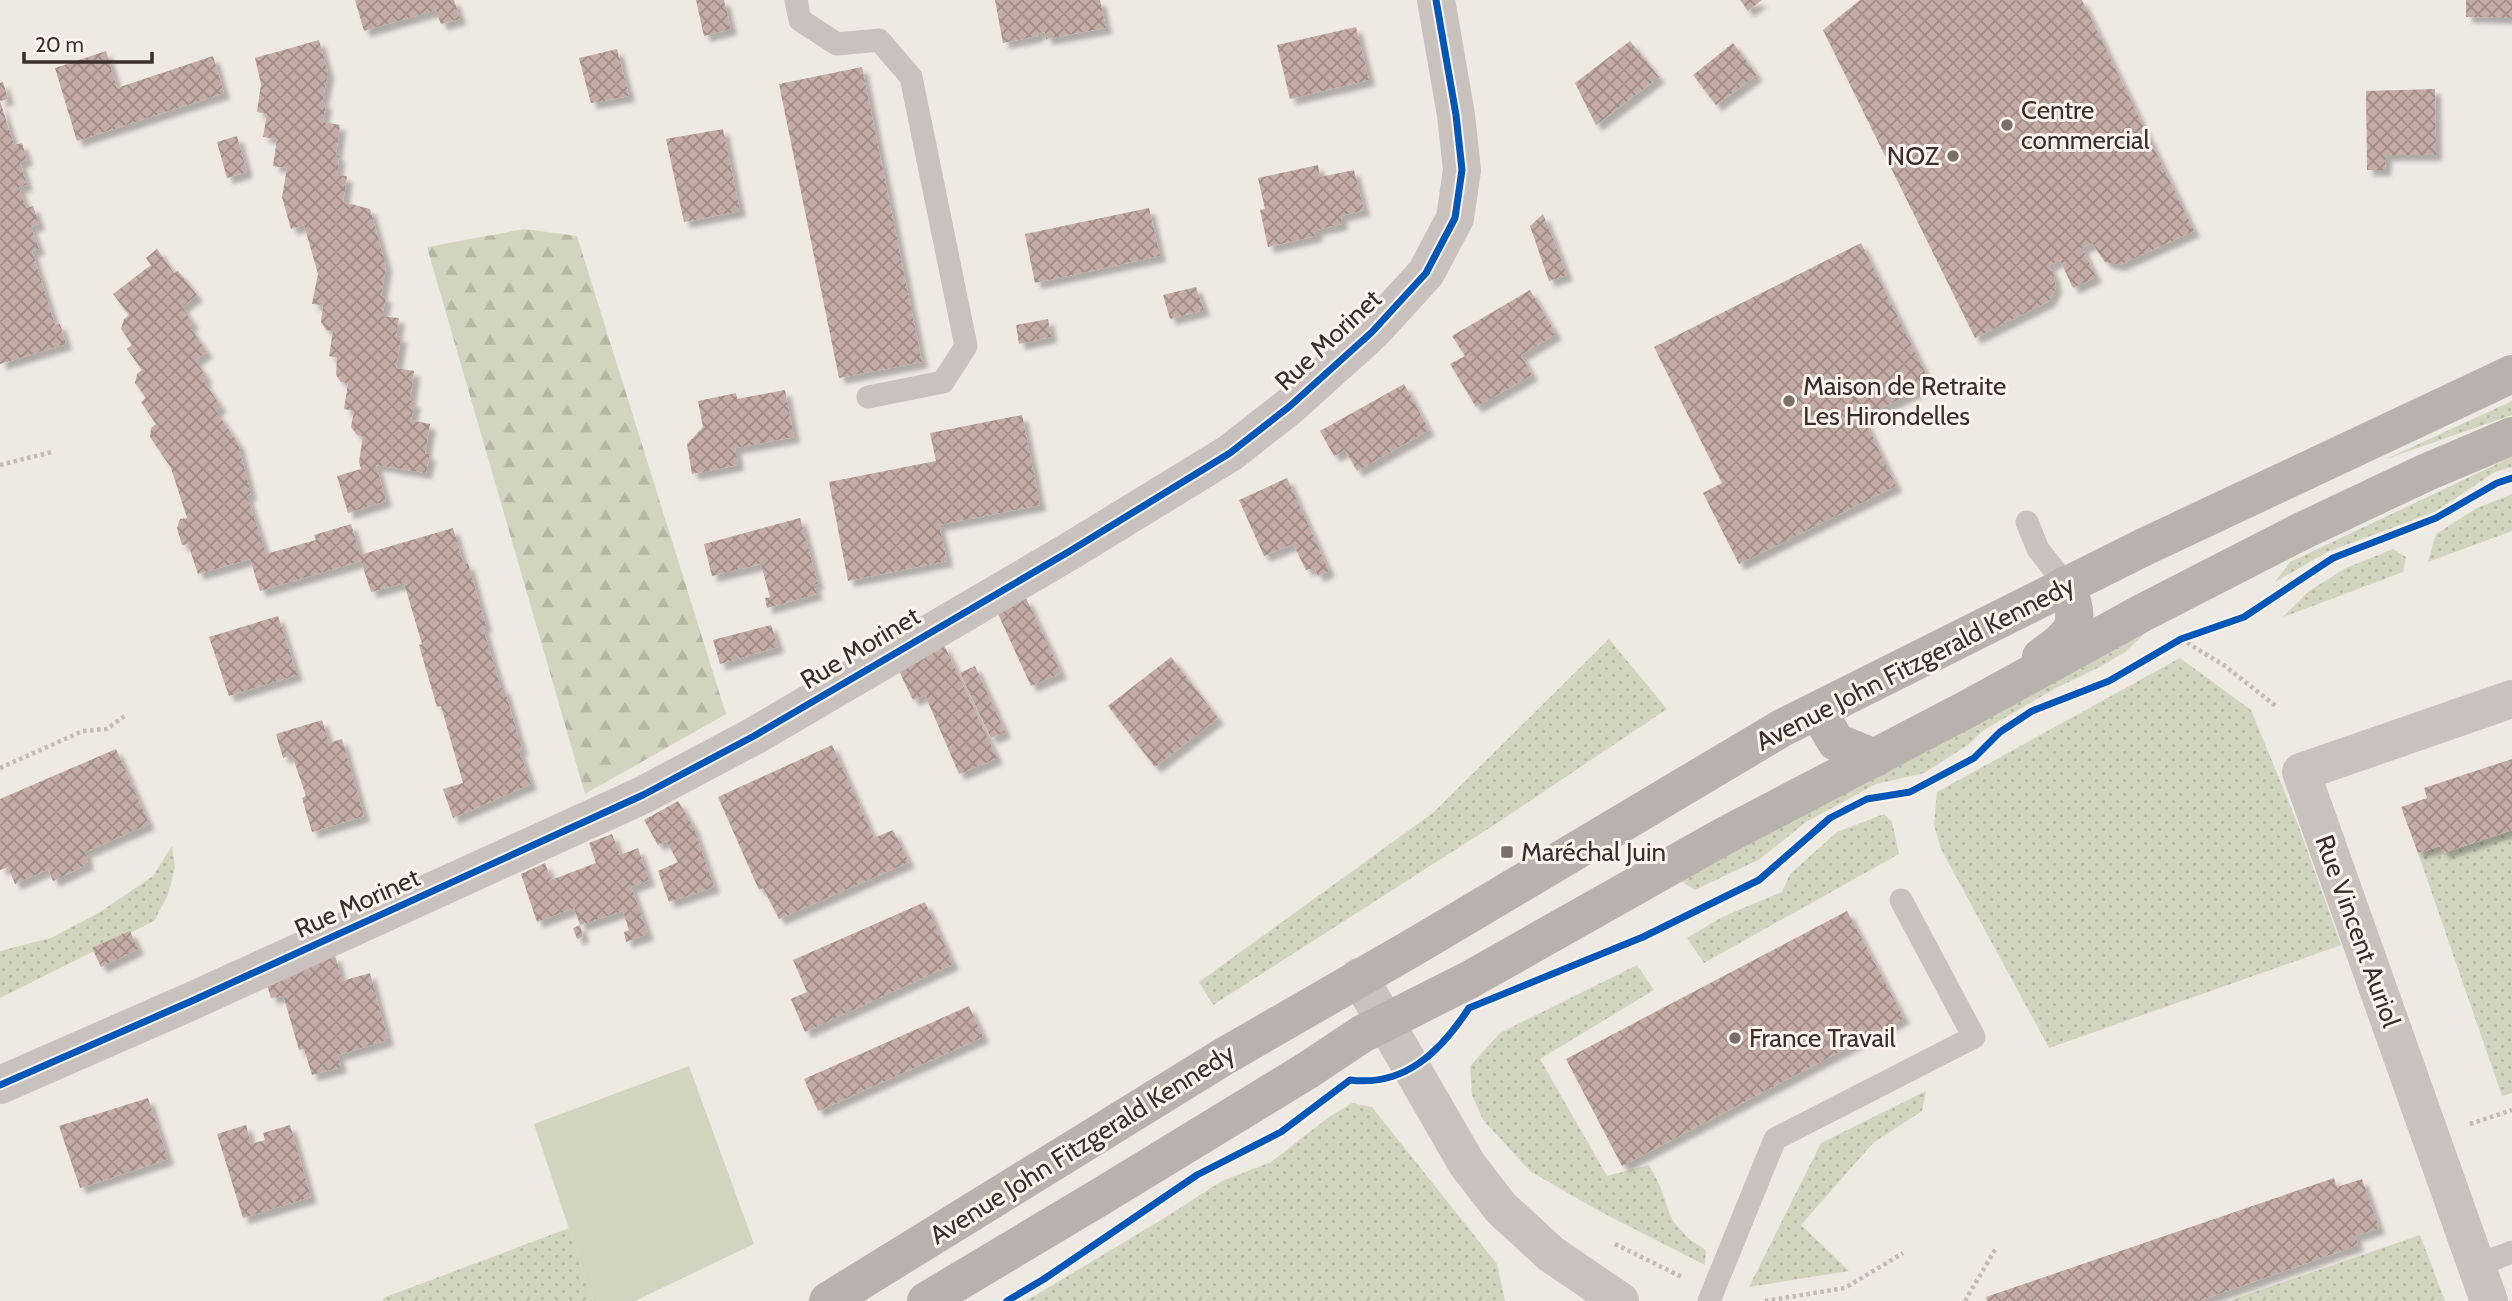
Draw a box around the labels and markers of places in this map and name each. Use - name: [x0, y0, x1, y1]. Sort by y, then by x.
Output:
- place label: Centre commercial: [2021, 94, 2150, 156]
- marker: Centre commercial: [1999, 117, 2015, 133]
- place label: NOZ: [1887, 140, 1940, 172]
- marker: NOZ: [1945, 148, 1961, 164]
- place label: Maison de Retraite Les Hirondelles: [1803, 370, 2006, 432]
- marker: Maison de Retraite Les Hirondelles: [1781, 393, 1797, 409]
- place label: Maréchal Juin: [1521, 836, 1666, 868]
- marker: Maréchal Juin: [1499, 844, 1515, 860]
- place label: France Travail: [1749, 1022, 1896, 1054]
- marker: France Travail: [1727, 1030, 1743, 1046]

